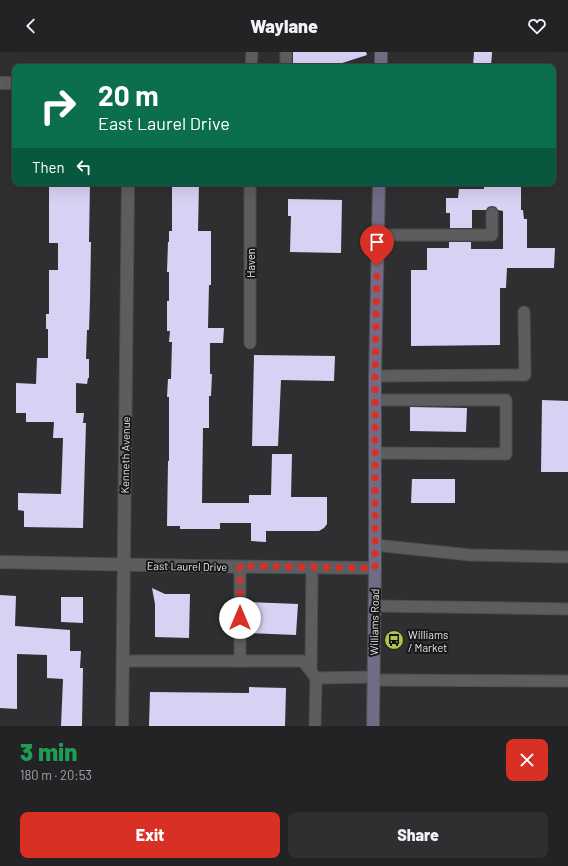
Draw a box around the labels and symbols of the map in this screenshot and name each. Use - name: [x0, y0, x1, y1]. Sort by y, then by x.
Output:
- pin: [360, 225, 394, 266]
- street label: Haven: [244, 248, 257, 278]
- street label: Kenneth Avenue: [118, 416, 132, 494]
- street label: East Laurel Drive: [147, 559, 228, 573]
- street label: Williams Road: [367, 588, 381, 656]
- position arrow: [219, 597, 261, 639]
- place label: Williams / Market: [408, 628, 448, 654]
- bus stop icon: Williams / Market: [383, 629, 405, 651]

